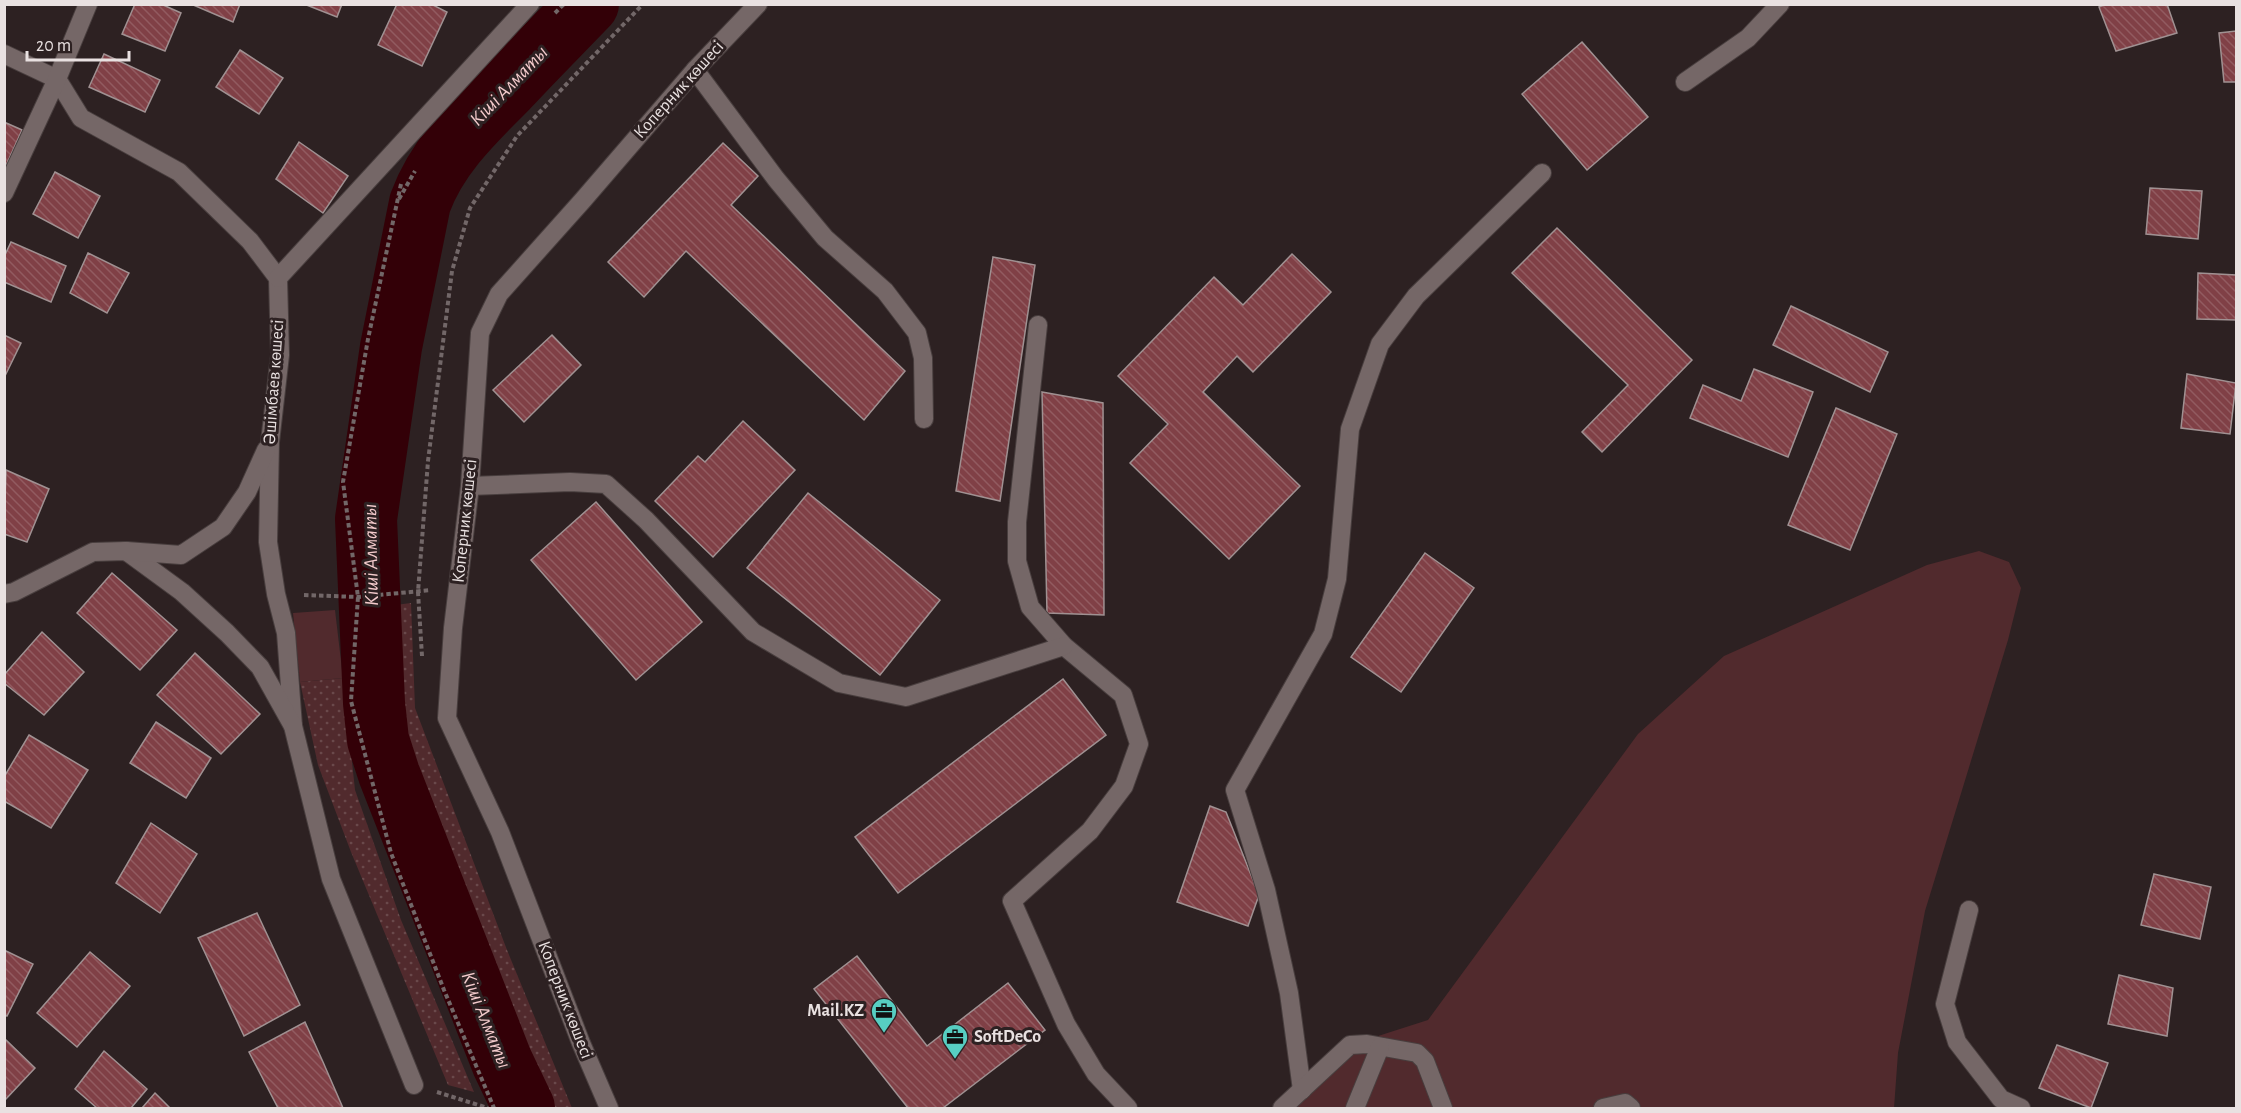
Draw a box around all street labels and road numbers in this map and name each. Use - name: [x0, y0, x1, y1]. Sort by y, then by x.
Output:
- street label: Коперник көшесі: [631, 38, 727, 142]
- street label: Әшімбаев көшесі: [260, 319, 287, 445]
- street label: Коперник көшесі: [450, 458, 480, 584]
- street label: Коперник көшесі: [534, 939, 596, 1061]

